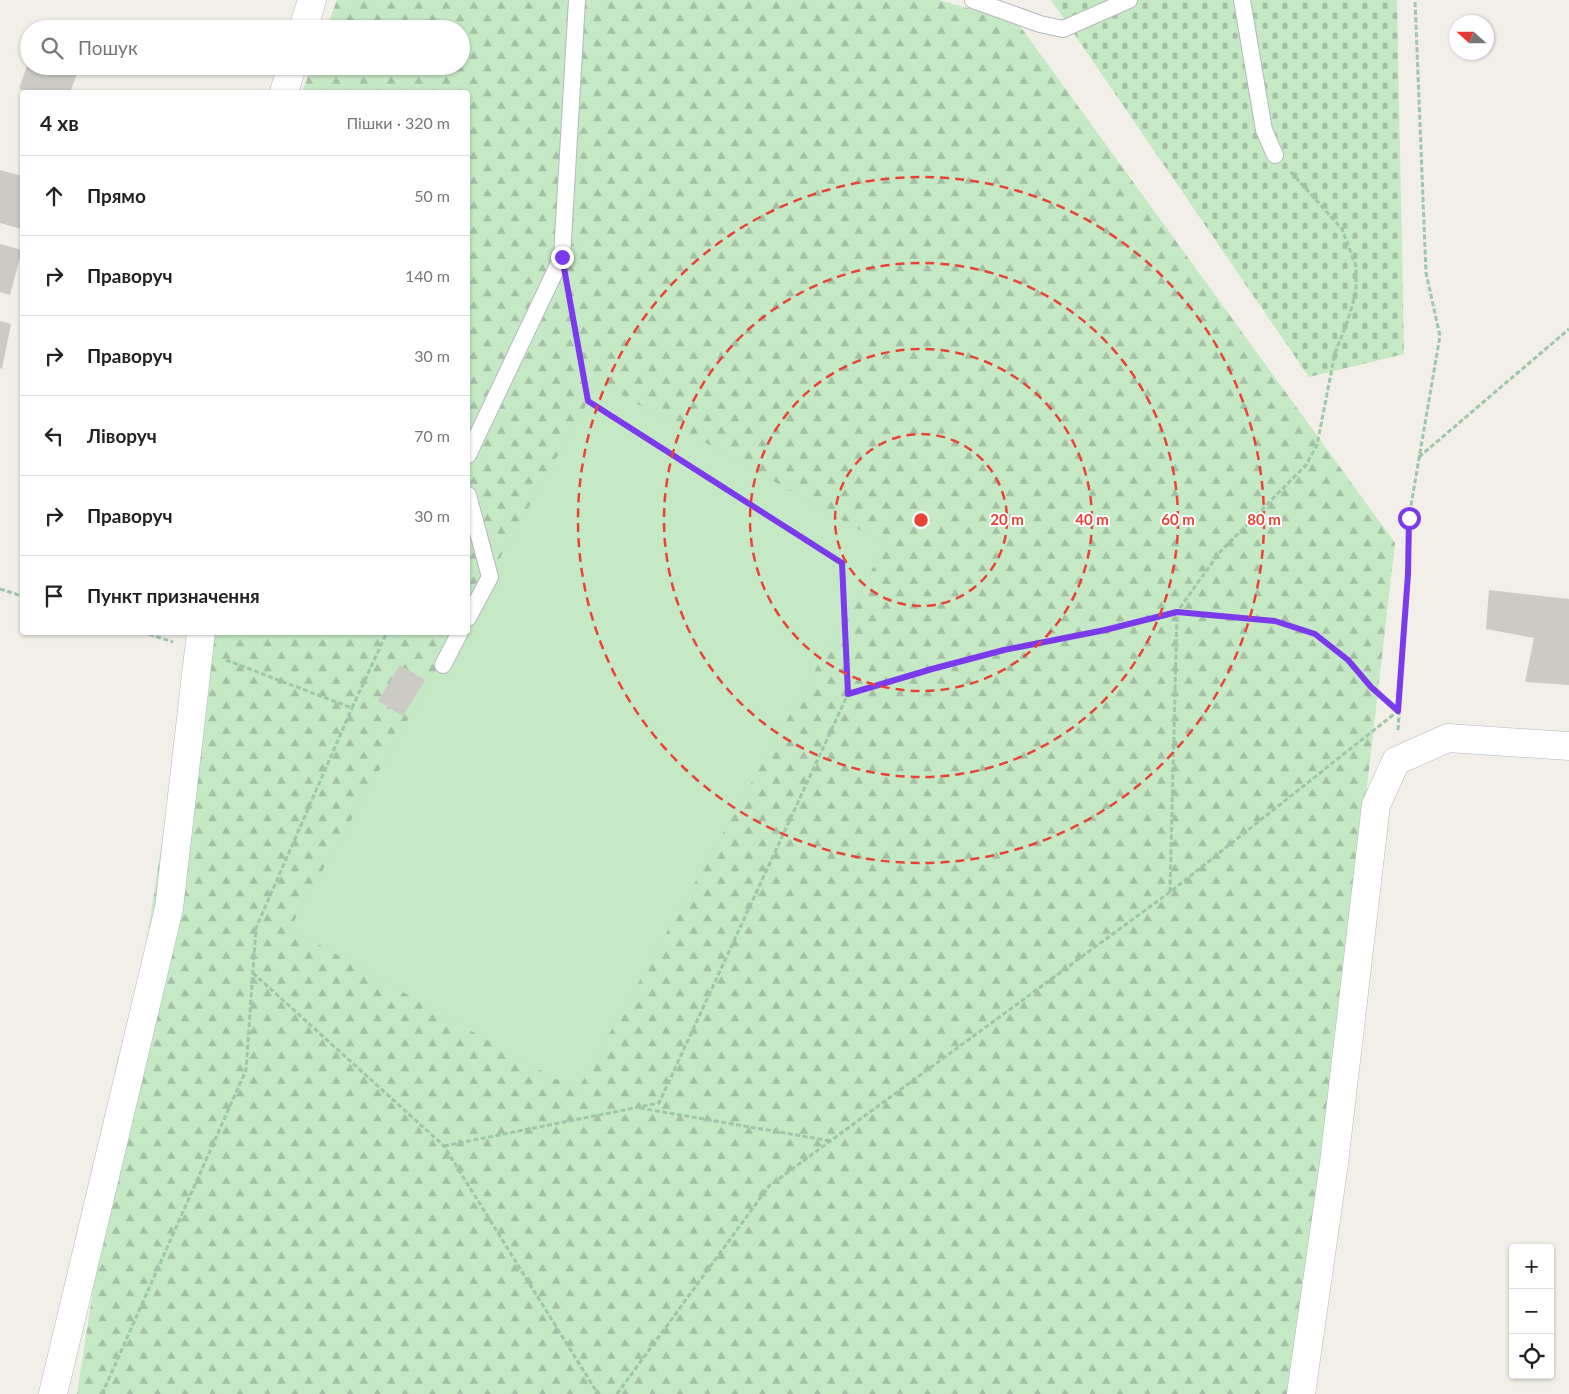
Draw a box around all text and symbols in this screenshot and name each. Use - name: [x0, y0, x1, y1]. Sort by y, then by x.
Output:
- north arrow: [1449, 15, 1494, 60]
- search box: [20, 20, 470, 75]
- icon: search: [38, 34, 66, 62]
- text: Пошук: [78, 36, 138, 59]
- text: 4 хв: [40, 110, 79, 135]
- text: Пішки · 320 m: [346, 113, 450, 132]
- icon: ahead: [40, 182, 68, 210]
- text: Прямо: [87, 184, 146, 207]
- text: 50 m: [414, 186, 450, 205]
- route end: [551, 246, 574, 269]
- icon: right: [40, 262, 68, 290]
- text: Праворуч: [87, 264, 172, 287]
- text: 140 m: [405, 266, 450, 285]
- icon: right: [40, 342, 68, 370]
- text: Праворуч: [87, 344, 172, 367]
- text: 30 m: [414, 346, 450, 365]
- icon: left: [40, 422, 68, 450]
- text: Ліворуч: [87, 424, 157, 447]
- text: 70 m: [414, 426, 450, 445]
- icon: right: [40, 502, 68, 530]
- text: Праворуч: [87, 504, 172, 527]
- text: 30 m: [414, 506, 450, 525]
- route start: [1398, 507, 1421, 530]
- text: 20 m: [990, 510, 1024, 528]
- text: 40 m: [1075, 510, 1109, 528]
- text: 60 m: [1161, 510, 1195, 528]
- text: 80 m: [1247, 510, 1281, 528]
- centre of rings: [912, 511, 930, 529]
- icon: arrive: [40, 582, 68, 610]
- text: Пункт призначення: [87, 584, 260, 607]
- map controls: [1509, 1244, 1554, 1379]
- button: +: [1509, 1244, 1554, 1289]
- button: −: [1509, 1289, 1554, 1334]
- button: locate: [1509, 1334, 1554, 1379]

